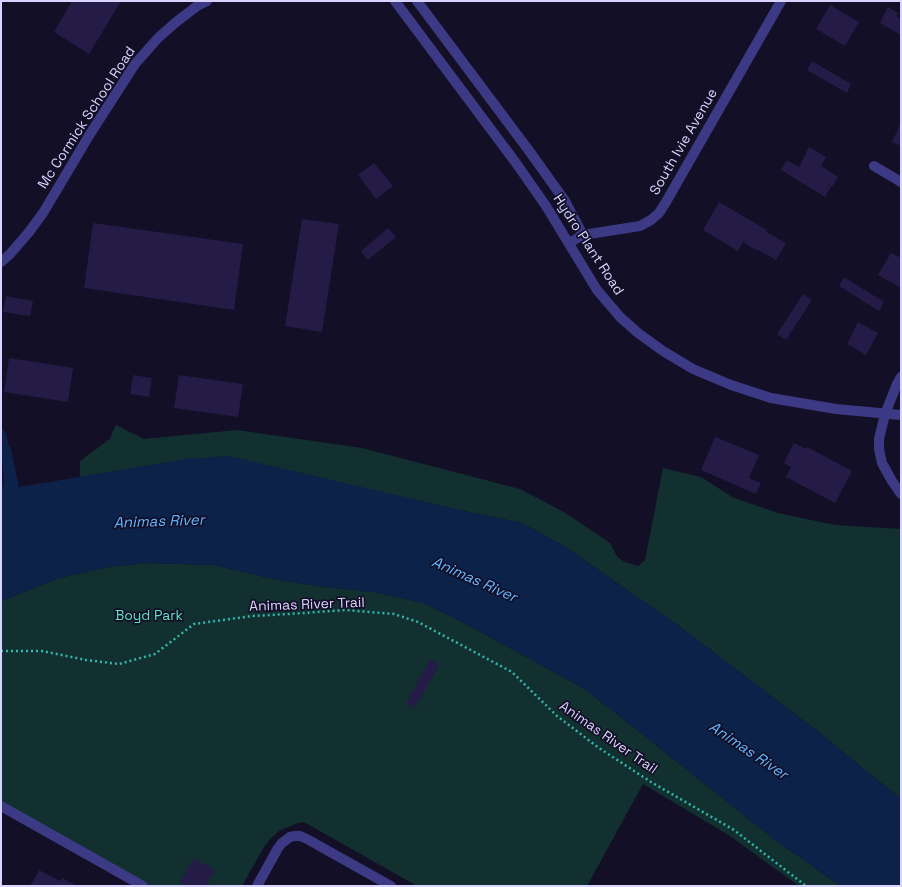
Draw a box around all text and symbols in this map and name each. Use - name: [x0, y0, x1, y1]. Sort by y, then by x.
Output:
- street label: Mc Cormick School Road: [35, 44, 139, 192]
- street label: South Ivie Avenue: [647, 86, 721, 198]
- street label: Hydro Plant Road: [549, 191, 627, 299]
- water label: Animas River: [113, 511, 205, 533]
- water label: Animas River: [429, 553, 519, 607]
- street label: Animas River Trail: [249, 595, 365, 615]
- park label: Boyd Park: [115, 608, 183, 624]
- street label: Animas River Trail: [556, 698, 660, 778]
- water label: Animas River: [705, 718, 791, 784]

